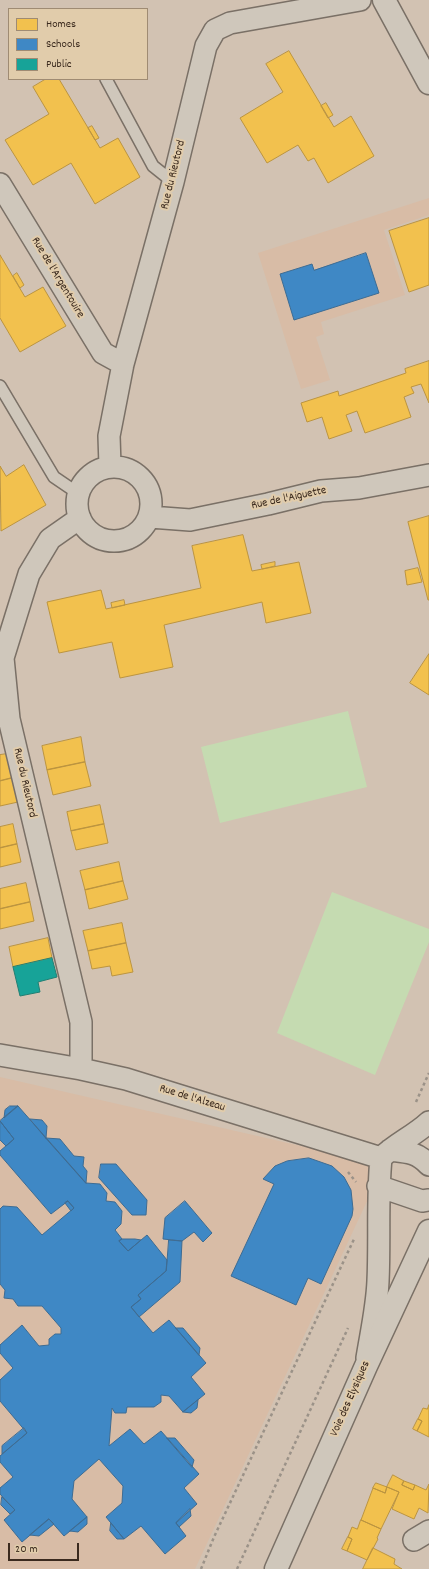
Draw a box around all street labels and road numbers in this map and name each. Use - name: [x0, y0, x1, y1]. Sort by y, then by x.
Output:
- street label: Rue du Rieutord: [158, 139, 190, 211]
- street label: Rue de l'Argentouire: [27, 235, 87, 321]
- street label: Rue de l'Aiguette: [250, 484, 328, 514]
- street label: Rue du Rieutord: [9, 747, 39, 819]
- street label: Rue de l'Alzeau: [157, 1082, 227, 1116]
- street label: Voie des Elysiques: [328, 1359, 374, 1439]

